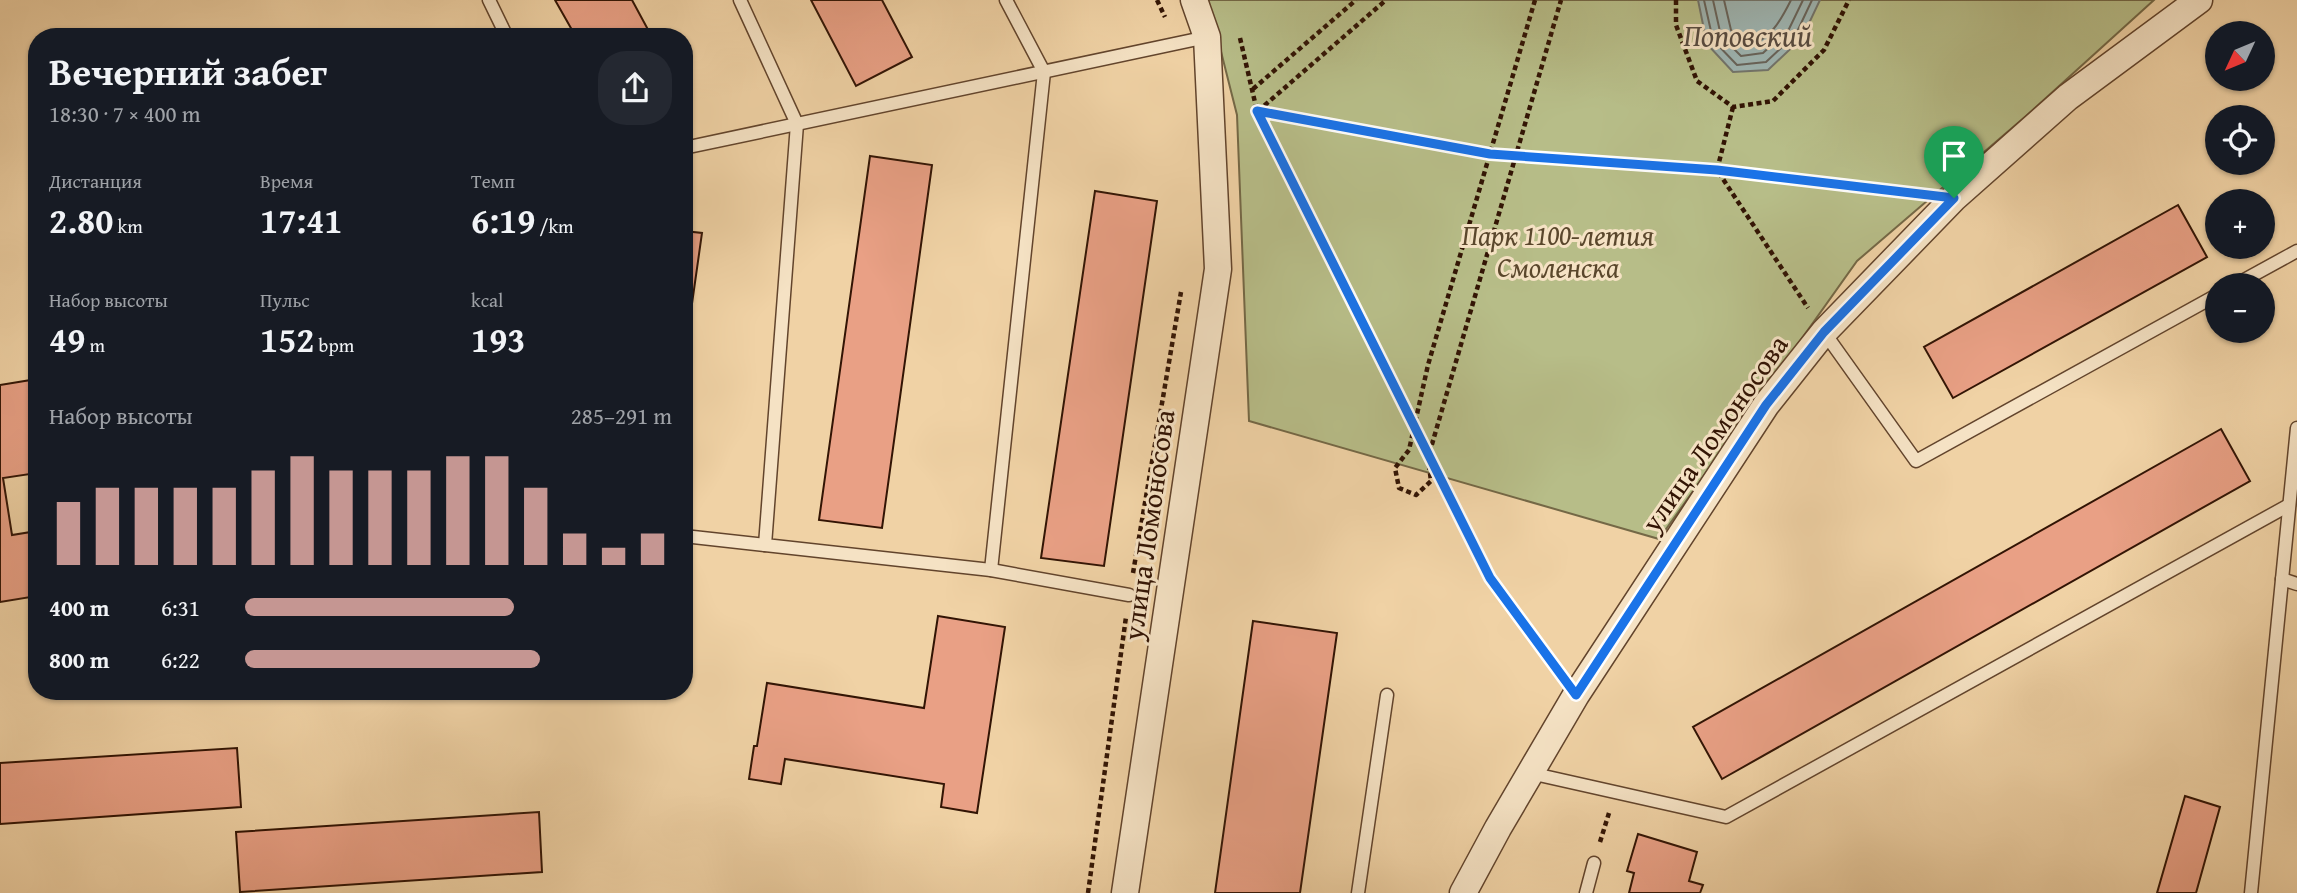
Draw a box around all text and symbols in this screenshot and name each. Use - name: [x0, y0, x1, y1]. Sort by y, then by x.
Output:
- water label: Поповский: [1684, 13, 1812, 57]
- north arrow: [2205, 21, 2275, 91]
- map controls: [2205, 21, 2275, 343]
- text: Вечерний забег: [49, 43, 327, 99]
- button: share: [598, 51, 672, 125]
- text: 18:30 · 7 × 400 m: [49, 97, 201, 130]
- button: locate: [2205, 105, 2275, 175]
- pin: [1924, 126, 1984, 198]
- icon: arrive: [1935, 137, 1973, 175]
- text: Дистанция: [49, 167, 142, 195]
- text: Время: [260, 167, 313, 195]
- text: Темп: [471, 167, 515, 195]
- button: +: [2205, 189, 2275, 259]
- text: 2.80: [49, 195, 113, 246]
- text: 17:41: [260, 195, 342, 246]
- text: 6:19: [471, 195, 535, 246]
- text: km: [113, 212, 143, 240]
- text: /km: [535, 212, 574, 240]
- park label: Парк 1100-летия Смоленска: [1462, 214, 1654, 287]
- button: −: [2205, 273, 2275, 343]
- text: Набор высоты: [49, 286, 168, 314]
- text: Пульс: [260, 286, 310, 314]
- text: kcal: [471, 286, 503, 314]
- text: 49: [49, 314, 85, 365]
- text: 152: [260, 314, 314, 365]
- text: 193: [471, 314, 525, 365]
- street label: улица Ломоносова: [1630, 326, 1798, 541]
- text: m: [85, 331, 105, 359]
- text: bpm: [314, 331, 354, 359]
- text: Набор высоты: [49, 399, 193, 432]
- text: 285–291 m: [571, 399, 672, 432]
- street label: улица Ломоносова: [1111, 406, 1185, 644]
- text: 400 m: [49, 591, 110, 624]
- text: 6:31: [161, 591, 200, 624]
- text: 800 m: [49, 643, 110, 676]
- text: 6:22: [161, 643, 200, 676]

